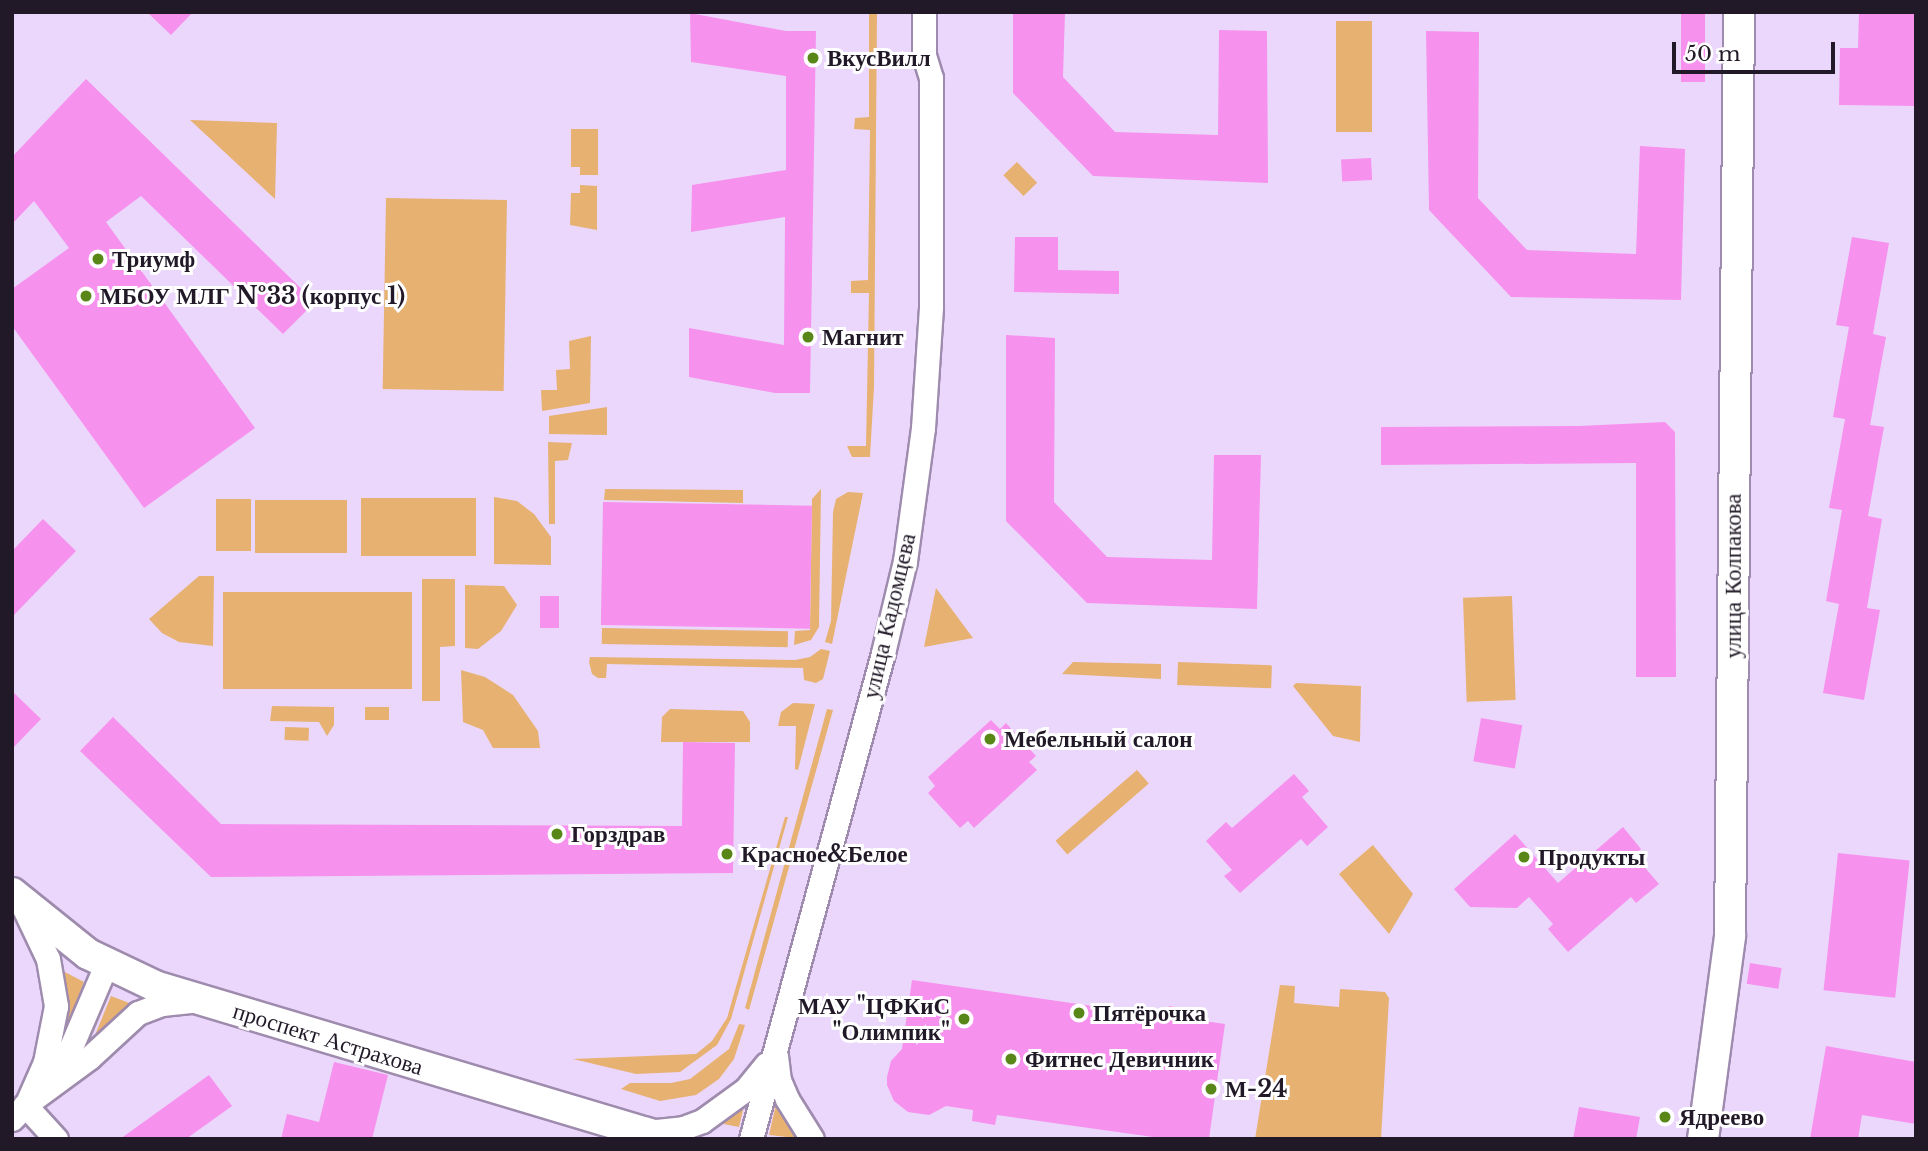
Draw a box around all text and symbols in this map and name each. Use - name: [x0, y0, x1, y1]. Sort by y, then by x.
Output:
- scale bar: [1676, 28, 1839, 72]
- text: 50 m: [1685, 41, 1740, 67]
- place label: ВкусВилл: [827, 44, 931, 72]
- marker: ВкусВилл: [805, 50, 821, 66]
- place label: Триумф: [112, 245, 195, 273]
- marker: Триумф: [90, 251, 106, 267]
- place label: МБОУ МЛГ №33 (корпус 1): [100, 282, 405, 310]
- marker: МБОУ МЛГ №33 (корпус 1): [78, 288, 94, 304]
- place label: Магнит: [822, 323, 903, 351]
- marker: Магнит: [800, 329, 816, 345]
- street label: улица Колпакова: [1719, 493, 1747, 659]
- street label: улица Кадомцева: [857, 530, 921, 702]
- place label: Мебельный салон: [1004, 725, 1193, 753]
- marker: Мебельный салон: [982, 731, 998, 747]
- place label: Горздрав: [571, 820, 665, 848]
- marker: Горздрав: [549, 826, 565, 842]
- place label: Красное&Белое: [741, 840, 908, 868]
- place label: Продукты: [1538, 843, 1645, 871]
- marker: Красное&Белое: [719, 846, 735, 862]
- marker: Продукты: [1516, 849, 1532, 865]
- place label: МАУ "ЦФКиС "Олимпик": [798, 992, 950, 1046]
- street label: проспект Астрахова: [230, 997, 426, 1081]
- place label: Пятёрочка: [1093, 999, 1206, 1027]
- marker: Пятёрочка: [1071, 1005, 1087, 1021]
- marker: МАУ "ЦФКиС "Олимпик": [956, 1011, 972, 1027]
- place label: Фитнес Девичник: [1025, 1045, 1214, 1073]
- marker: Фитнес Девичник: [1003, 1051, 1019, 1067]
- place label: М-24: [1225, 1075, 1287, 1103]
- marker: М-24: [1203, 1081, 1219, 1097]
- place label: Ядреево: [1679, 1103, 1764, 1131]
- marker: Ядреево: [1657, 1109, 1673, 1125]

